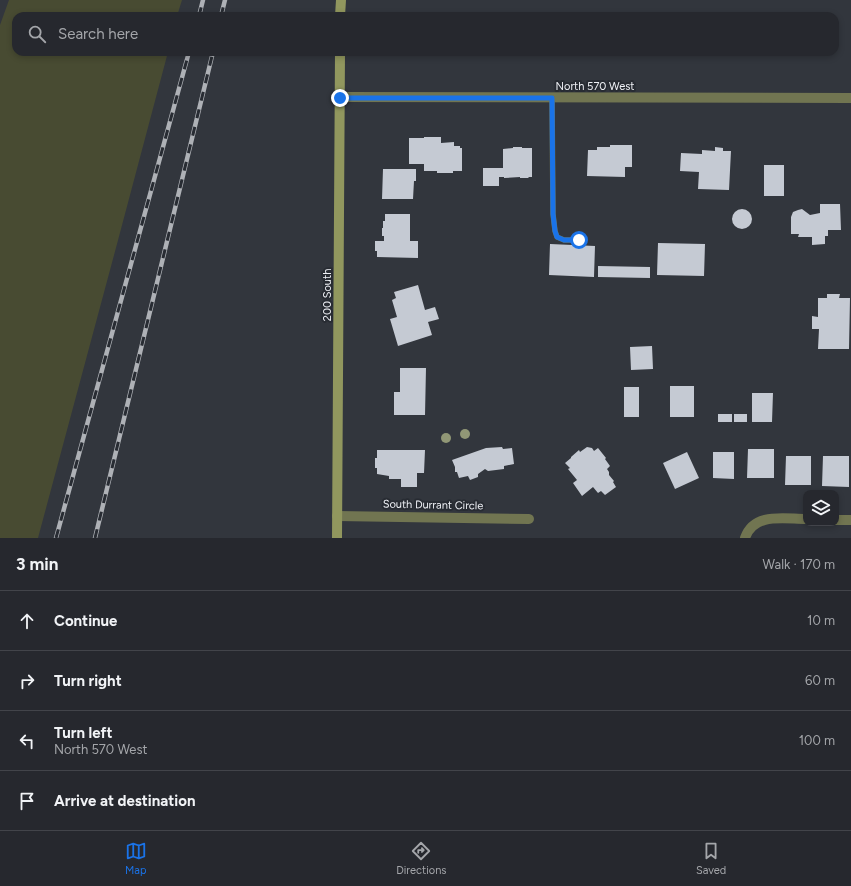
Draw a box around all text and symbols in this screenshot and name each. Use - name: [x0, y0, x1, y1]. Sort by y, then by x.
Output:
- search box: [12, 12, 839, 56]
- icon: search: [26, 23, 48, 45]
- text: Search here: [58, 25, 138, 43]
- street label: North 570 West: [555, 80, 635, 93]
- route end: [331, 89, 349, 107]
- route start: [570, 231, 588, 249]
- street label: 200 South: [321, 269, 334, 321]
- map controls: [803, 490, 839, 526]
- button: layers: [803, 490, 839, 526]
- street label: South Durrant Circle: [383, 498, 483, 512]
- text: 3 min: [16, 554, 58, 574]
- text: Walk · 170 m: [763, 557, 835, 572]
- icon: ahead: [16, 610, 38, 632]
- text: Continue: [54, 612, 117, 630]
- text: 10 m: [807, 613, 835, 628]
- icon: right: [16, 670, 38, 692]
- text: Turn right: [54, 672, 122, 690]
- text: 60 m: [805, 673, 835, 688]
- text: Turn left: [54, 724, 112, 742]
- icon: left: [16, 730, 38, 752]
- text: 100 m: [799, 733, 835, 748]
- text: North 570 West: [54, 742, 147, 757]
- icon: arrive: [16, 790, 38, 812]
- text: Arrive at destination: [54, 792, 195, 810]
- tab: Map: [125, 840, 147, 877]
- tab: Directions: [396, 840, 446, 877]
- tab: Saved: [696, 840, 726, 877]

